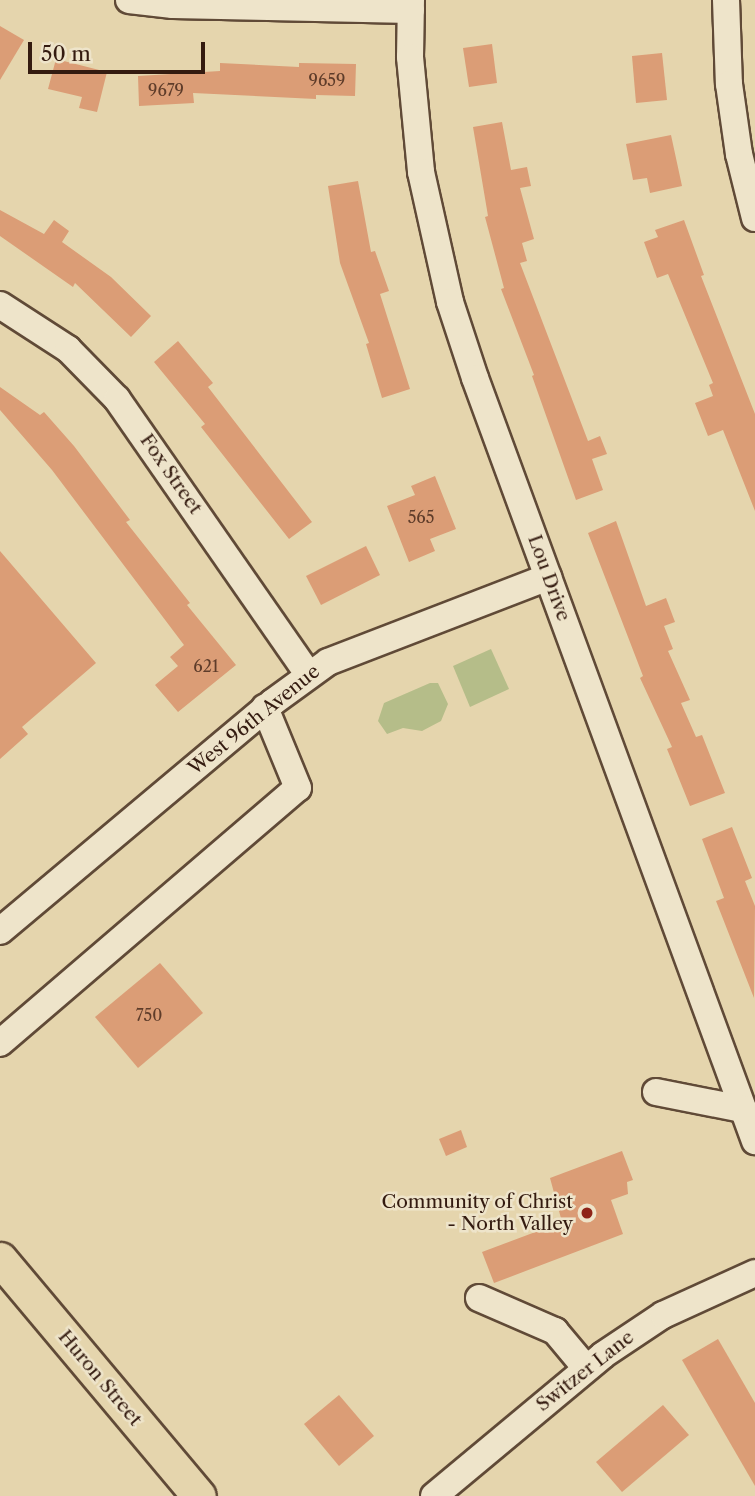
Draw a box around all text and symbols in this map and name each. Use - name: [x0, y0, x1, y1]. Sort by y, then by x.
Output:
- scale bar: [32, 28, 208, 72]
- text: 50 m: [41, 41, 91, 66]
- house number: 9659: [309, 70, 345, 90]
- house number: 9679: [148, 80, 184, 100]
- street label: Fox Street: [135, 430, 207, 518]
- house number: 565: [408, 507, 434, 527]
- street label: Lou Drive: [523, 532, 575, 624]
- house number: 621: [193, 656, 219, 676]
- street label: West 96th Avenue: [183, 660, 325, 780]
- house number: 750: [136, 1005, 162, 1025]
- place label: Community of Christ - North Valley: [381, 1191, 573, 1235]
- marker: Community of Christ - North Valley: [579, 1205, 595, 1221]
- street label: Huron Street: [53, 1326, 147, 1430]
- street label: Switzer Lane: [532, 1326, 638, 1416]

